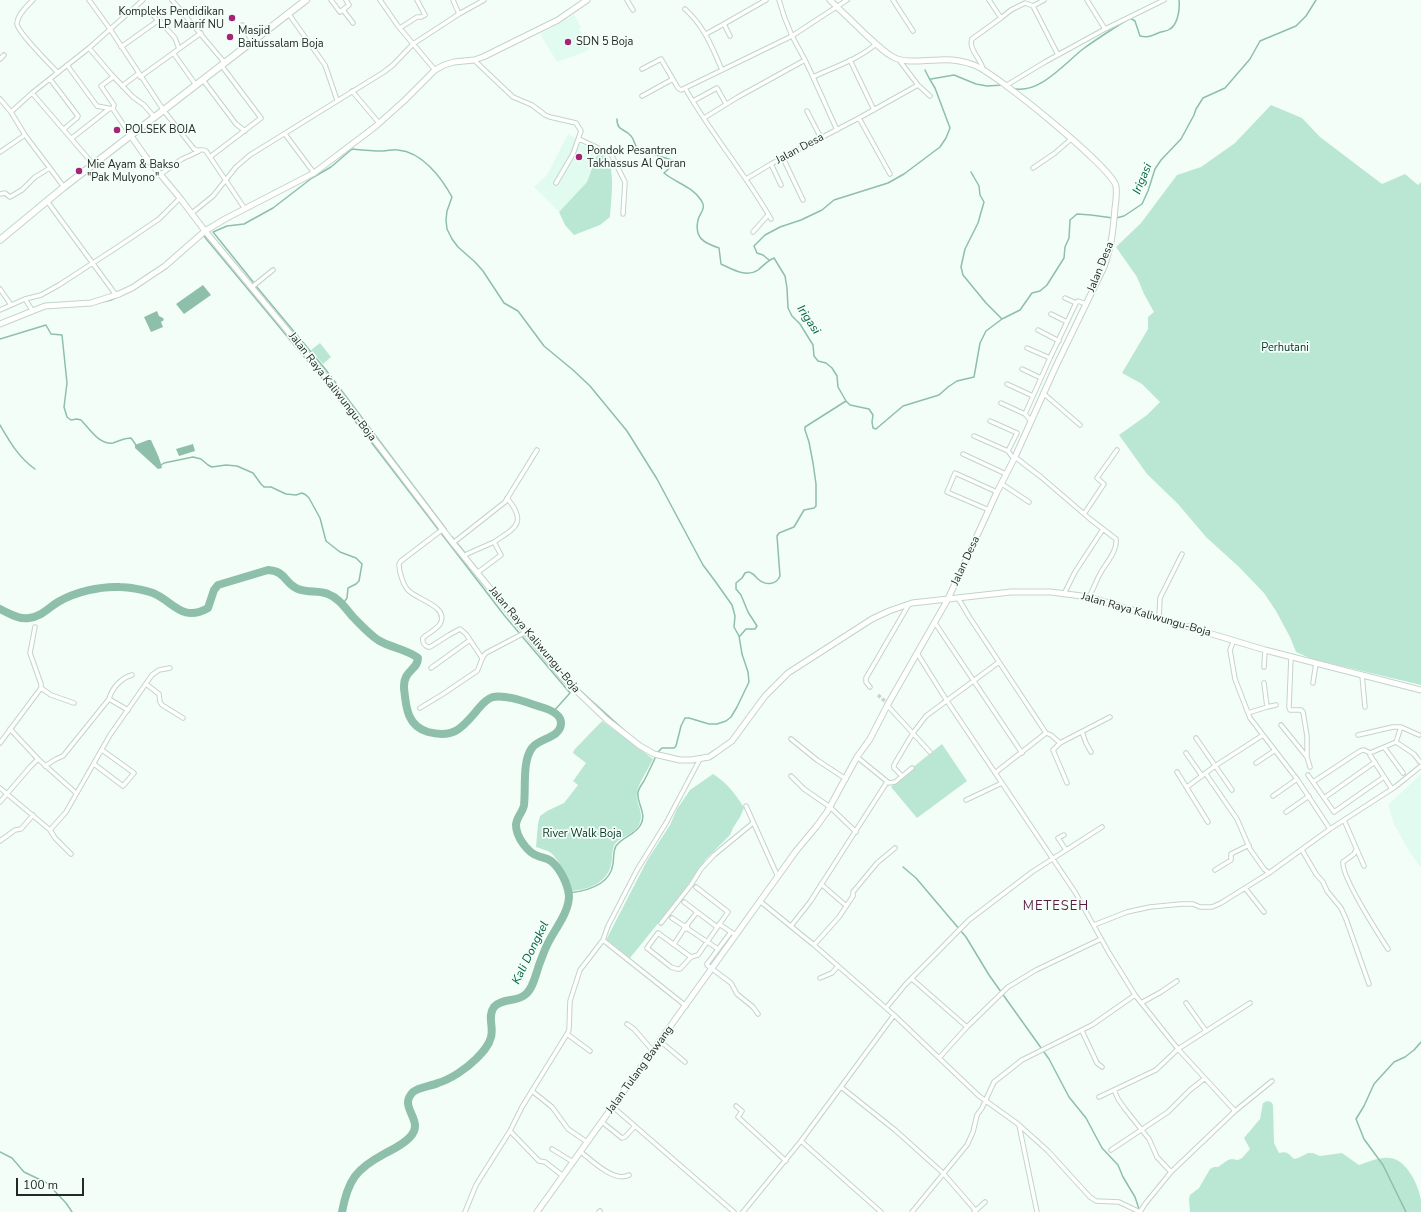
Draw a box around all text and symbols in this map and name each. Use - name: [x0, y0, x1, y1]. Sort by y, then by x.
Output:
- place label: Kompleks Pendidikan LP Maarif NU: [118, 5, 224, 31]
- marker: Kompleks Pendidikan LP Maarif NU: [227, 13, 237, 23]
- place label: Masjid Baitussalam Boja: [238, 24, 324, 50]
- marker: Masjid Baitussalam Boja: [225, 32, 235, 42]
- place label: SDN 5 Boja: [576, 35, 633, 49]
- marker: SDN 5 Boja: [563, 37, 573, 47]
- place label: POLSEK BOJA: [125, 123, 196, 137]
- marker: POLSEK BOJA: [112, 125, 122, 135]
- street label: Jalan Desa: [774, 131, 826, 167]
- place label: Pondok Pesantren Takhassus Al Quran: [587, 144, 686, 170]
- marker: Pondok Pesantren Takhassus Al Quran: [574, 152, 584, 162]
- place label: Mie Ayam & Bakso "Pak Mulyono": [87, 158, 180, 184]
- water label: Irigasi: [1130, 161, 1156, 197]
- marker: Mie Ayam & Bakso "Pak Mulyono": [74, 166, 84, 176]
- street label: Jalan Desa: [1085, 240, 1117, 294]
- water label: Irigasi: [793, 303, 823, 337]
- street label: Jalan Raya Kaliwungu-Boja: [285, 330, 379, 444]
- park label: Perhutani: [1261, 341, 1309, 355]
- street label: Jalan Desa: [949, 534, 983, 588]
- street label: Jalan Raya Kaliwungu-Boja: [486, 584, 582, 696]
- street label: Jalan Raya Kaliwungu-Boja: [1080, 590, 1212, 640]
- park label: River Walk Boja: [543, 827, 621, 841]
- district label: METESEH: [1023, 899, 1089, 915]
- water label: Kali Dongkel: [510, 919, 552, 987]
- street label: Jalan Tulang Bawang: [604, 1024, 676, 1116]
- scale bar: [18, 1170, 86, 1196]
- text: 100 m: [23, 1177, 58, 1193]

